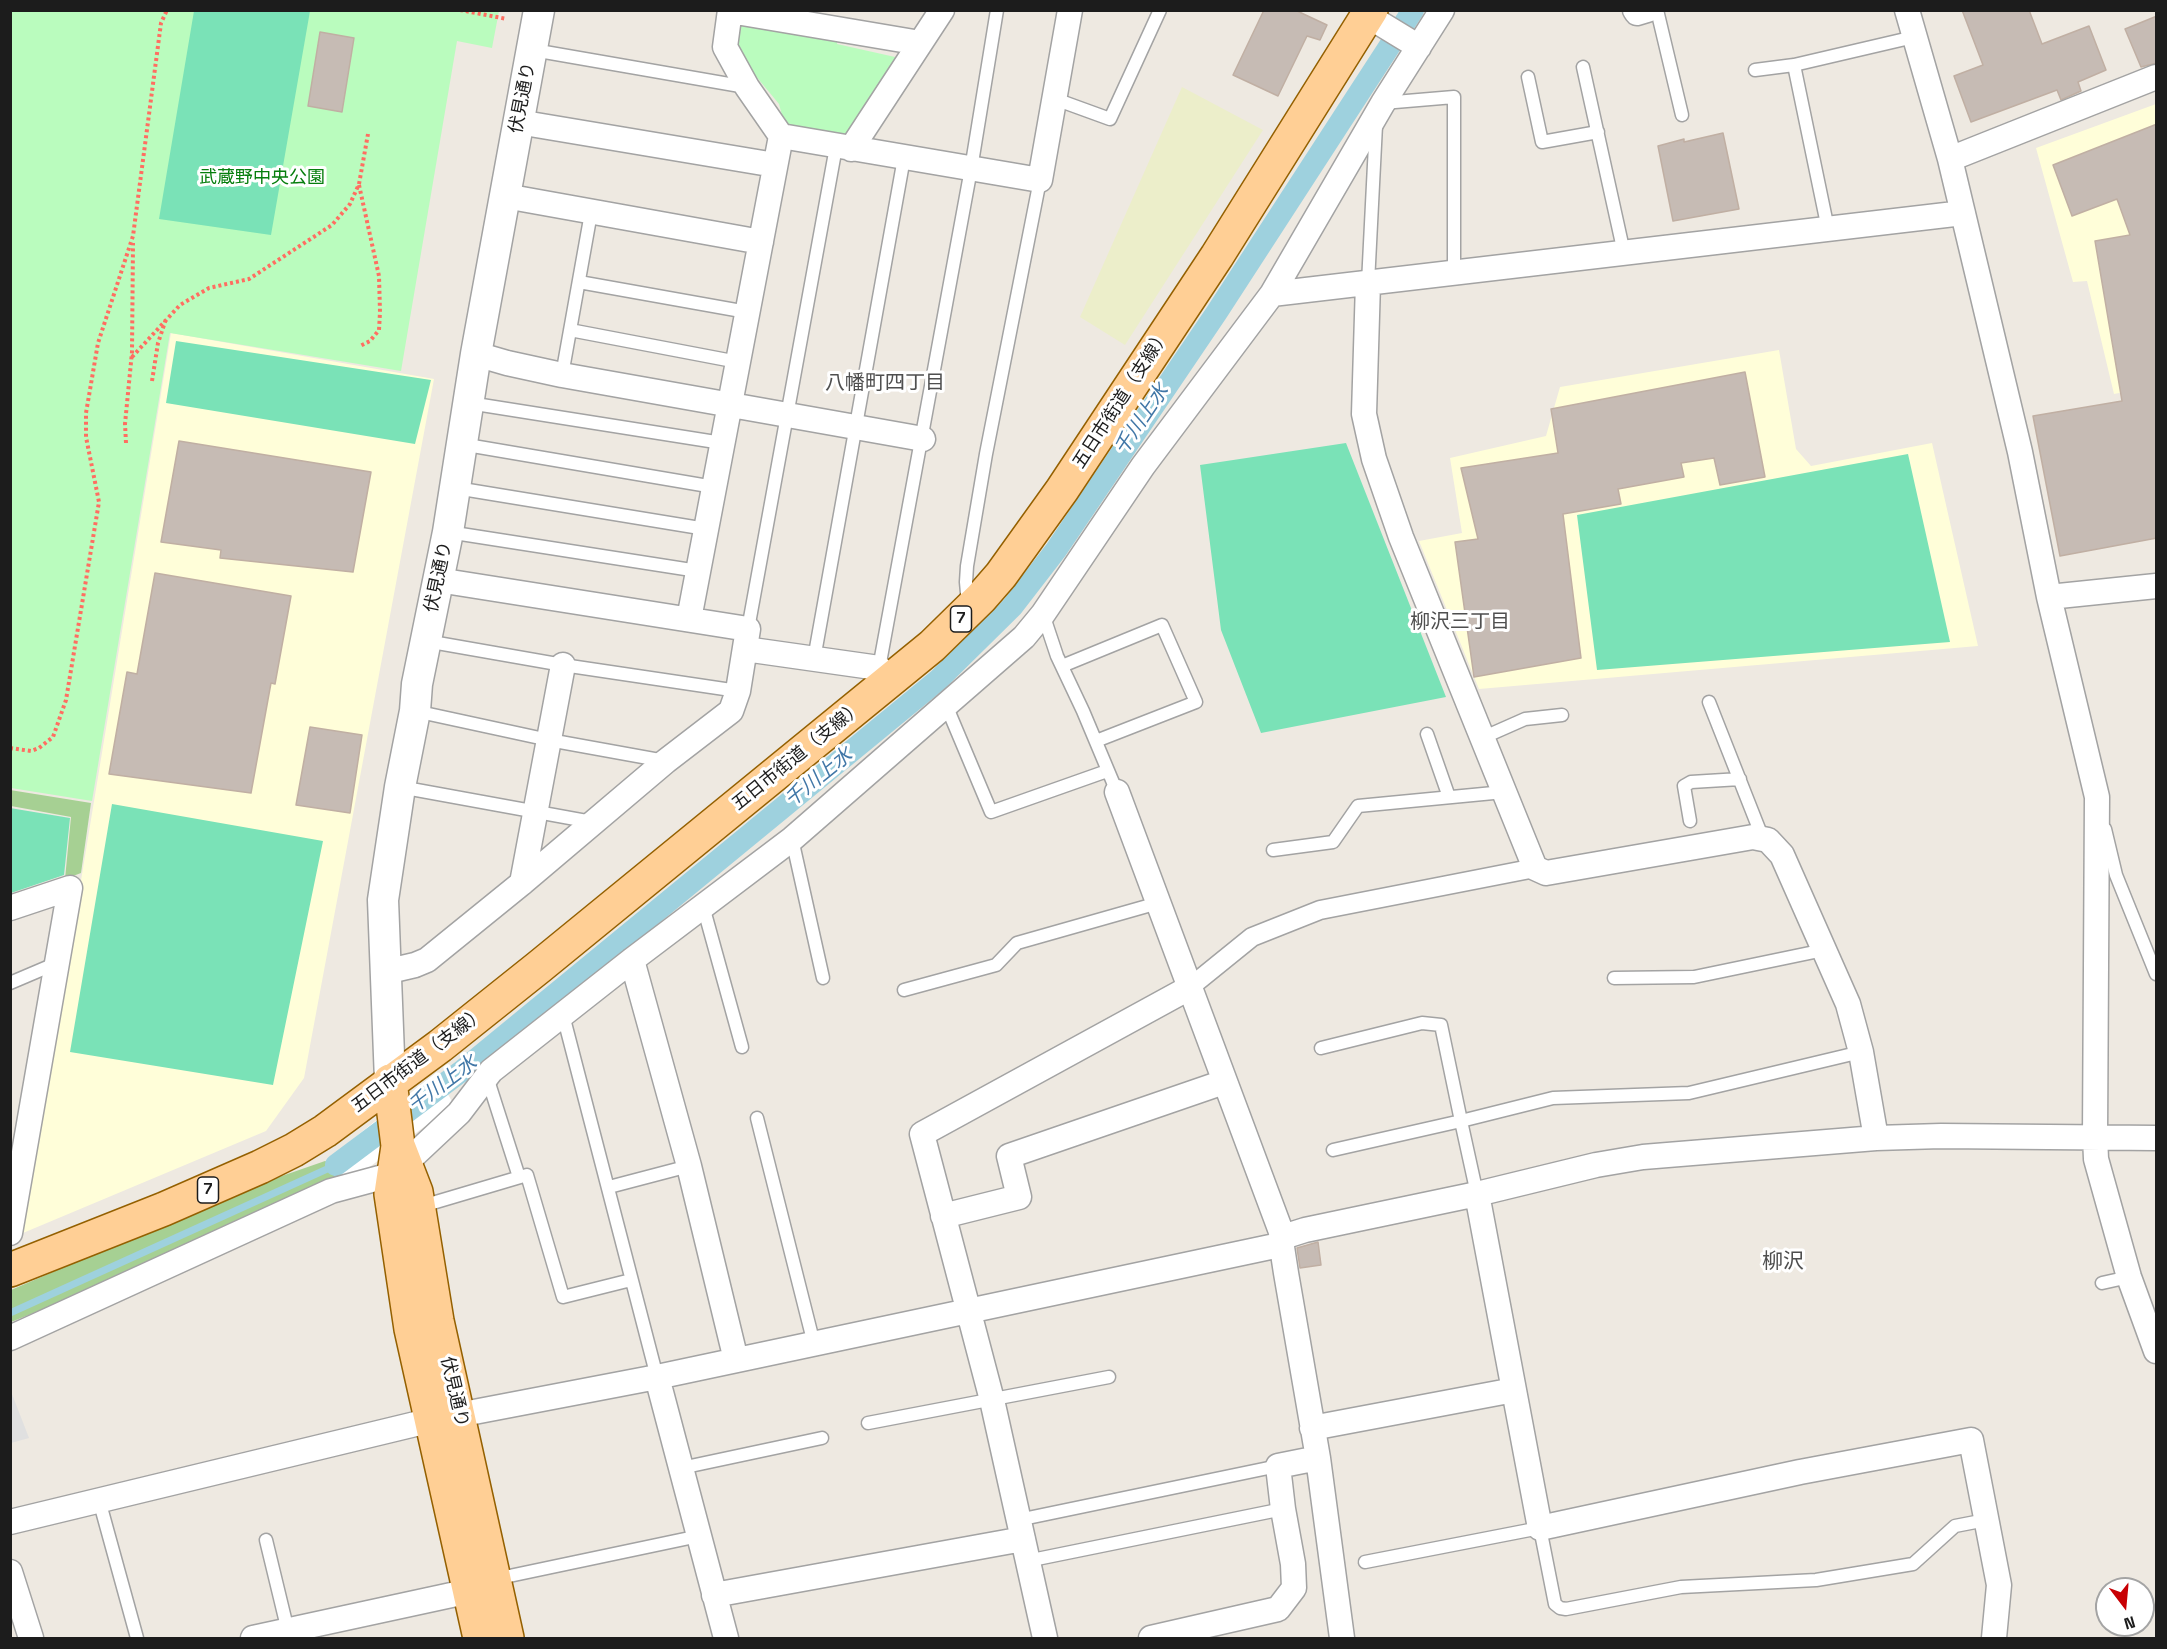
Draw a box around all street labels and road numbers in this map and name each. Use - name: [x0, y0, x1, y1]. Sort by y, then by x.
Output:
- street label: 伏見通り: [506, 61, 540, 135]
- street label: 五日市街道（支線）: [1069, 325, 1175, 473]
- street label: 伏見通り: [421, 540, 457, 614]
- road number: 7: [950, 606, 972, 632]
- street label: 五日市街道（支線）: [728, 697, 868, 815]
- street label: 五日市街道（支線）: [348, 1003, 490, 1117]
- road number: 7: [198, 1177, 218, 1203]
- street label: 伏見通り: [435, 1354, 473, 1430]

